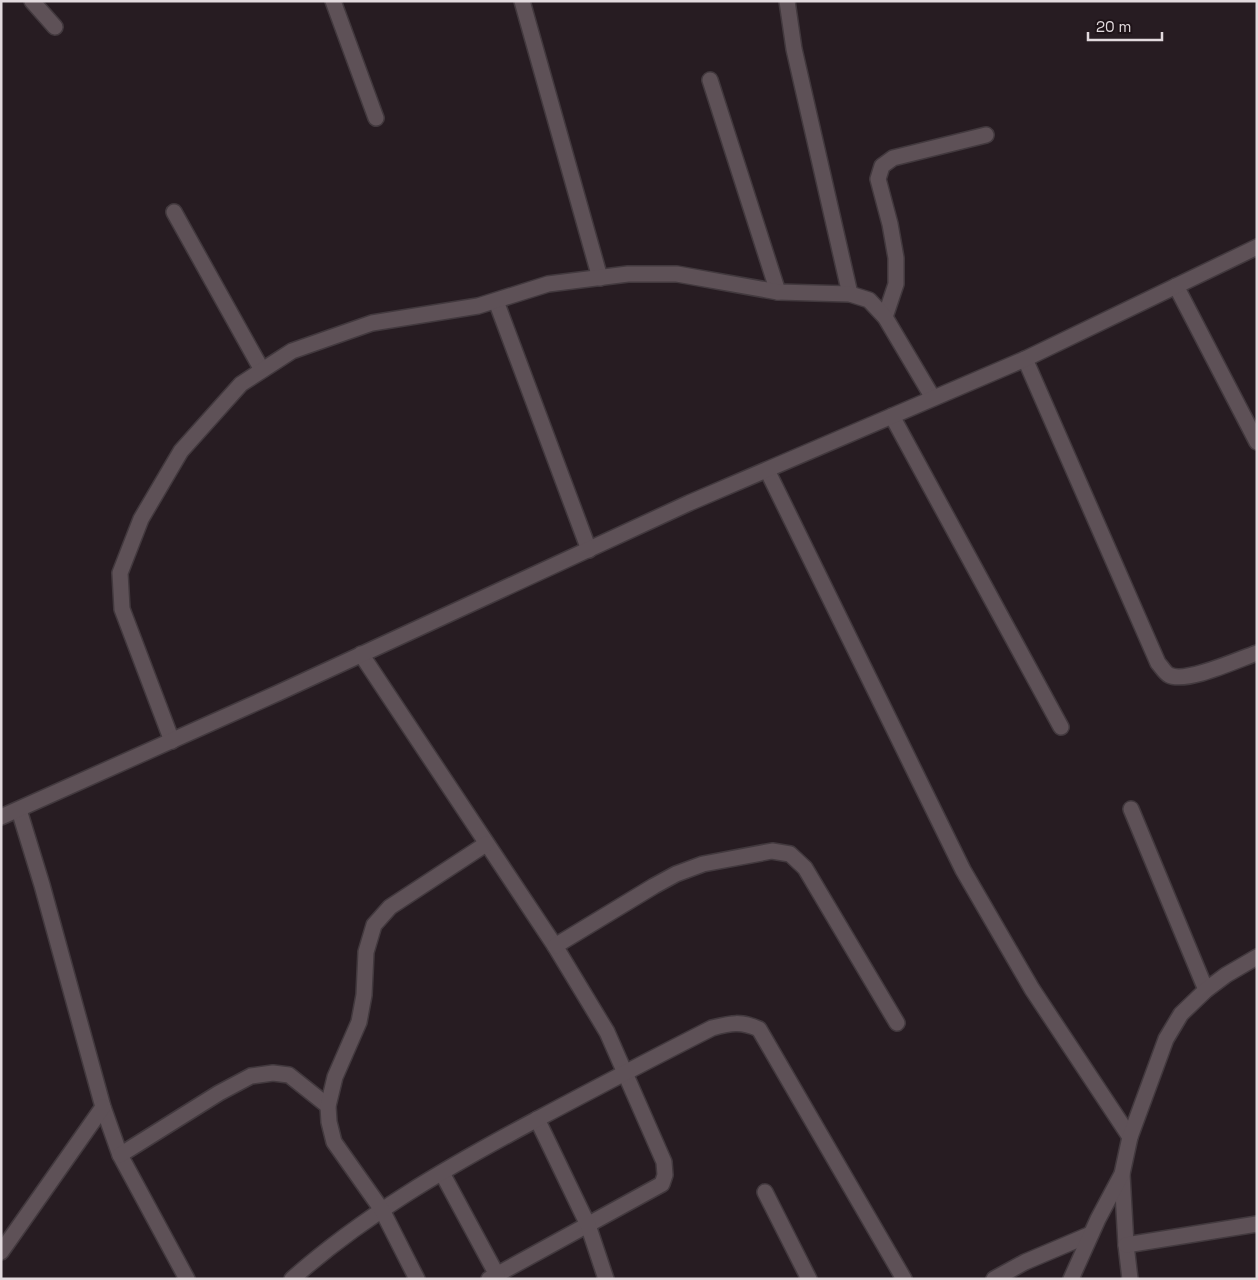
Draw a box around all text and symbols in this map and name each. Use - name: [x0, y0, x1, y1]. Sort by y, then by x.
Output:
- scale bar: [1088, 10, 1162, 42]
- text: 20 m: [1096, 17, 1131, 36]

